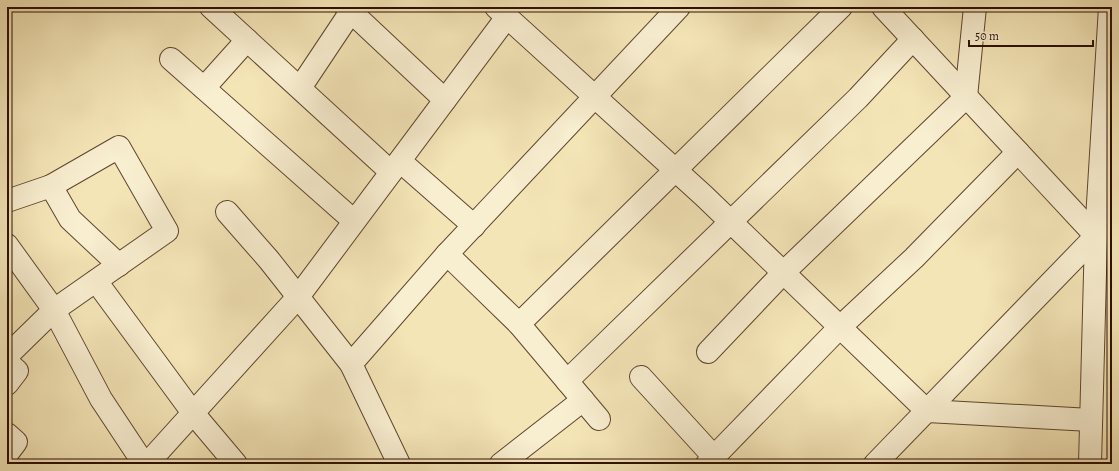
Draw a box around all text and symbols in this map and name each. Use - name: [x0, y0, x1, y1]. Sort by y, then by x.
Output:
- scale bar: [969, 22, 1093, 48]
- text: 50 m: [975, 28, 999, 44]

